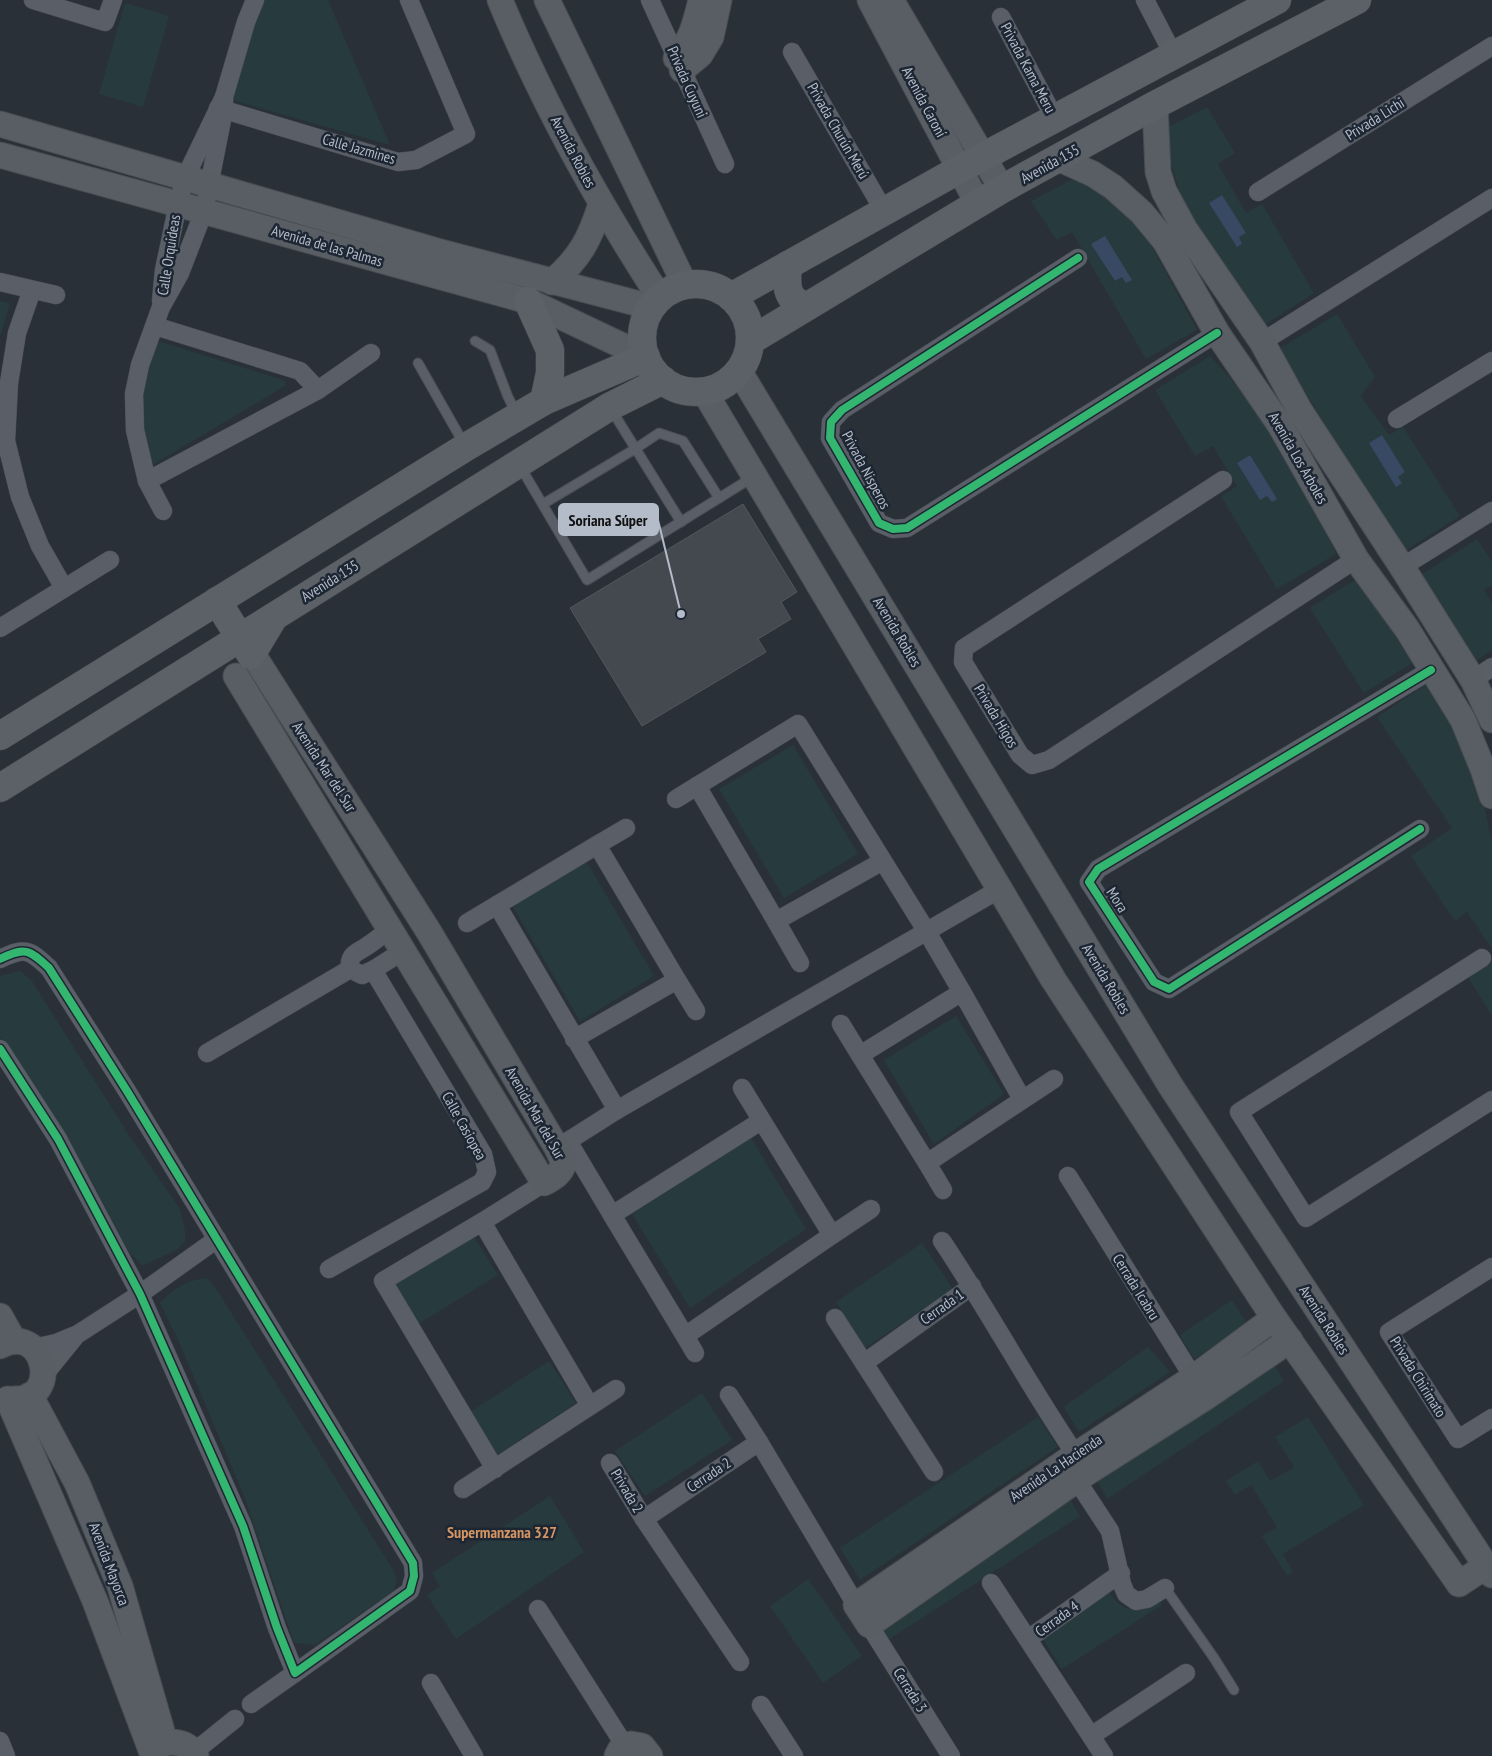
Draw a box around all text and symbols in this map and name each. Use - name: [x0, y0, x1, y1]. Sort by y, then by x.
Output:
- street label: Privada Kama Meru: [997, 19, 1060, 116]
- street label: Privada Cuyuni: [663, 43, 712, 121]
- street label: Avenida Caroní: [898, 63, 951, 141]
- street label: Privada Churún Merú: [803, 79, 874, 182]
- street label: Privada Lichi: [1342, 93, 1408, 144]
- street label: Avenida Robles: [547, 113, 600, 191]
- street label: Calle Jazmines: [321, 129, 398, 168]
- street label: Avenida 135: [1017, 140, 1083, 187]
- street label: Calle Orquideas: [153, 213, 184, 297]
- street label: Avenida de las Palmas: [270, 221, 385, 270]
- street label: Avenida Los Arboles: [1264, 408, 1332, 507]
- street label: Privada Nisperos: [838, 427, 895, 512]
- callout: Soriana Súper: [559, 504, 658, 535]
- text: Soriana Súper: [569, 510, 648, 530]
- street label: Avenida 135: [297, 555, 362, 606]
- street label: Avenida Robles: [869, 593, 926, 670]
- street label: Privada Higos: [970, 681, 1023, 751]
- street label: Avenida Mar del Sur: [288, 718, 361, 816]
- street label: Mora: [1102, 884, 1133, 916]
- street label: Avenida Robles: [1078, 940, 1135, 1017]
- street label: Avenida Mar del Sur: [501, 1063, 570, 1163]
- street label: Calle Casiopea: [438, 1088, 491, 1163]
- street label: Cerrada Icabru: [1109, 1250, 1164, 1323]
- street label: Avenida Robles: [1295, 1282, 1354, 1358]
- street label: Cerrada 1: [916, 1285, 967, 1329]
- street label: Privada Chirimato: [1386, 1333, 1451, 1421]
- street label: Avenida La Hacienda: [1006, 1430, 1106, 1505]
- street label: Cerrada 2: [683, 1453, 734, 1496]
- street label: Privada 2: [607, 1465, 648, 1516]
- street label: Avenida Mayorca: [85, 1520, 134, 1608]
- district label: Supermanzana 327: [447, 1522, 557, 1542]
- street label: Cerrada 4: [1031, 1596, 1082, 1641]
- street label: Cerrada 3: [889, 1664, 932, 1716]

